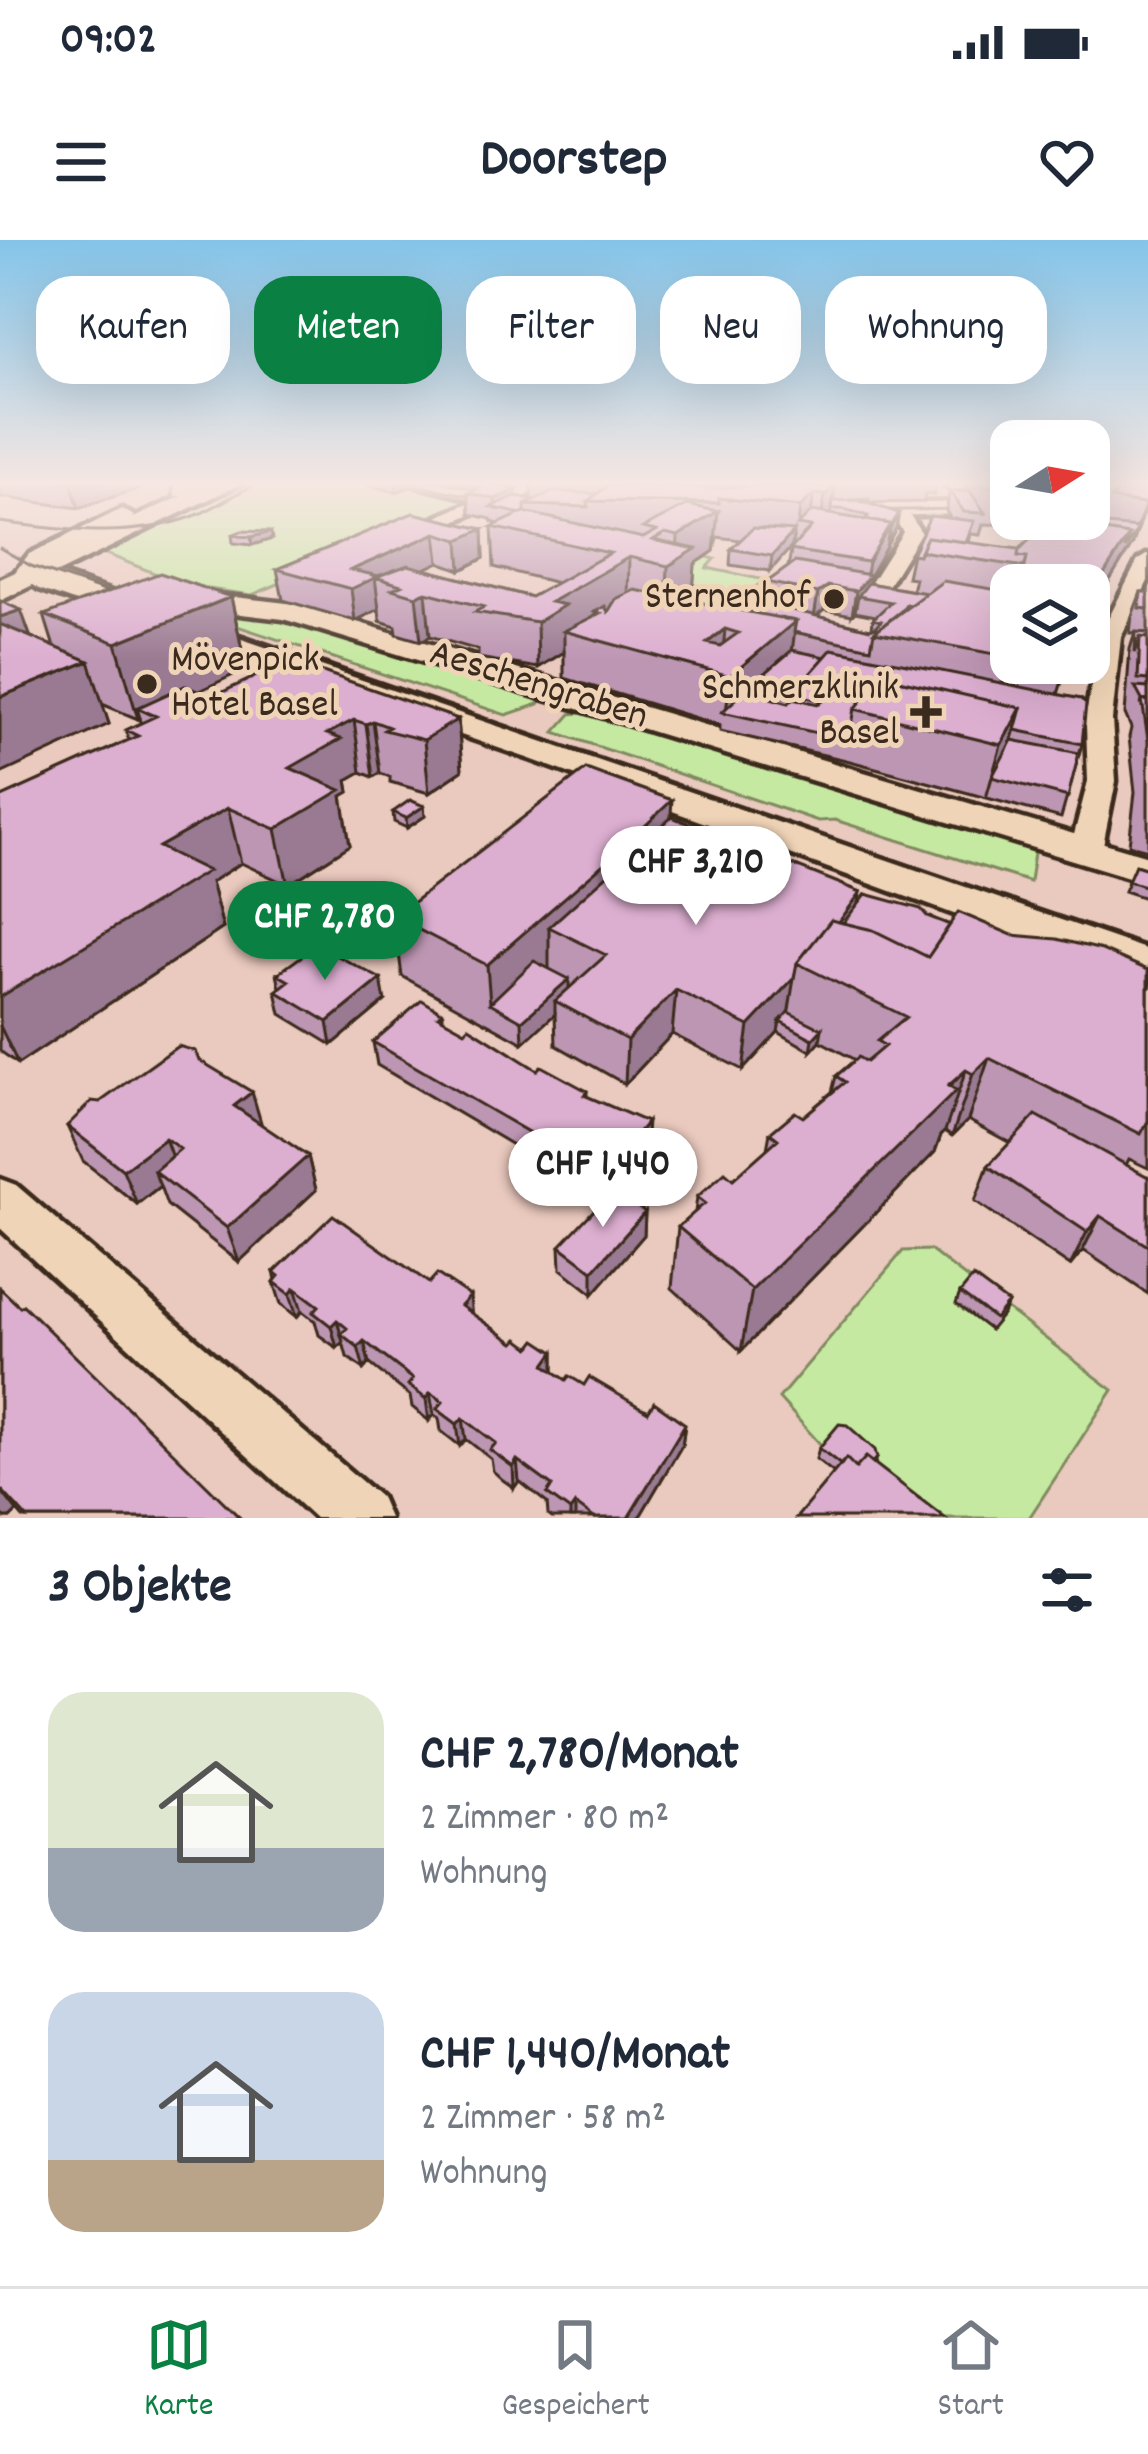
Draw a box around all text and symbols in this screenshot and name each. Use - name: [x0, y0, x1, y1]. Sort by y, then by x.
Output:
- text: 09:02: [60, 10, 157, 74]
- text: Doorstep: [480, 124, 668, 201]
- icon: menu: [48, 129, 114, 195]
- icon: heart: [1034, 129, 1100, 195]
- chip: Kaufen: [36, 276, 230, 384]
- chip: Mieten: [254, 276, 442, 384]
- chip: Filter: [466, 276, 636, 384]
- chip: Neu: [660, 276, 801, 384]
- chip: Wohnung: [825, 276, 1047, 384]
- north arrow: [990, 420, 1110, 540]
- map controls: [990, 420, 1110, 684]
- button: layers: [990, 564, 1110, 684]
- place label: Sternenhof: [645, 572, 811, 627]
- marker: Sternenhof: [821, 586, 847, 612]
- street label: Aeschengraben: [422, 628, 654, 746]
- place label: Mövenpick Hotel Basel: [171, 635, 338, 735]
- place label: Schmerzklinik Basel: [701, 663, 899, 763]
- marker: Mövenpick Hotel Basel: [134, 671, 160, 697]
- marker: Schmerzklinik Basel: [910, 696, 942, 728]
- pin: CHF 3,210: [559, 826, 833, 928]
- text: CHF 3,210: [627, 837, 765, 892]
- pin: CHF 2,780: [188, 881, 462, 983]
- text: CHF 2,780: [254, 892, 396, 947]
- pin: CHF 1,440: [466, 1128, 740, 1230]
- text: CHF 1,440: [535, 1139, 671, 1194]
- text: 3 Objekte: [48, 1554, 232, 1626]
- icon: filters: [1034, 1557, 1100, 1623]
- text: CHF 2,780/Monat: [420, 1721, 739, 1793]
- icon: home: [144, 1740, 288, 1884]
- text: 2 Zimmer · 80 m²: [420, 1793, 669, 1848]
- text: Wohnung: [420, 1848, 548, 1903]
- text: CHF 1,440/Monat: [420, 2021, 730, 2093]
- icon: home: [144, 2040, 288, 2184]
- text: 2 Zimmer · 58 m²: [420, 2093, 666, 2148]
- text: Wohnung: [420, 2148, 548, 2203]
- tab: Karte: [144, 2312, 214, 2431]
- tab: Gespeichert: [501, 2312, 650, 2431]
- tab: Start: [937, 2312, 1004, 2431]

